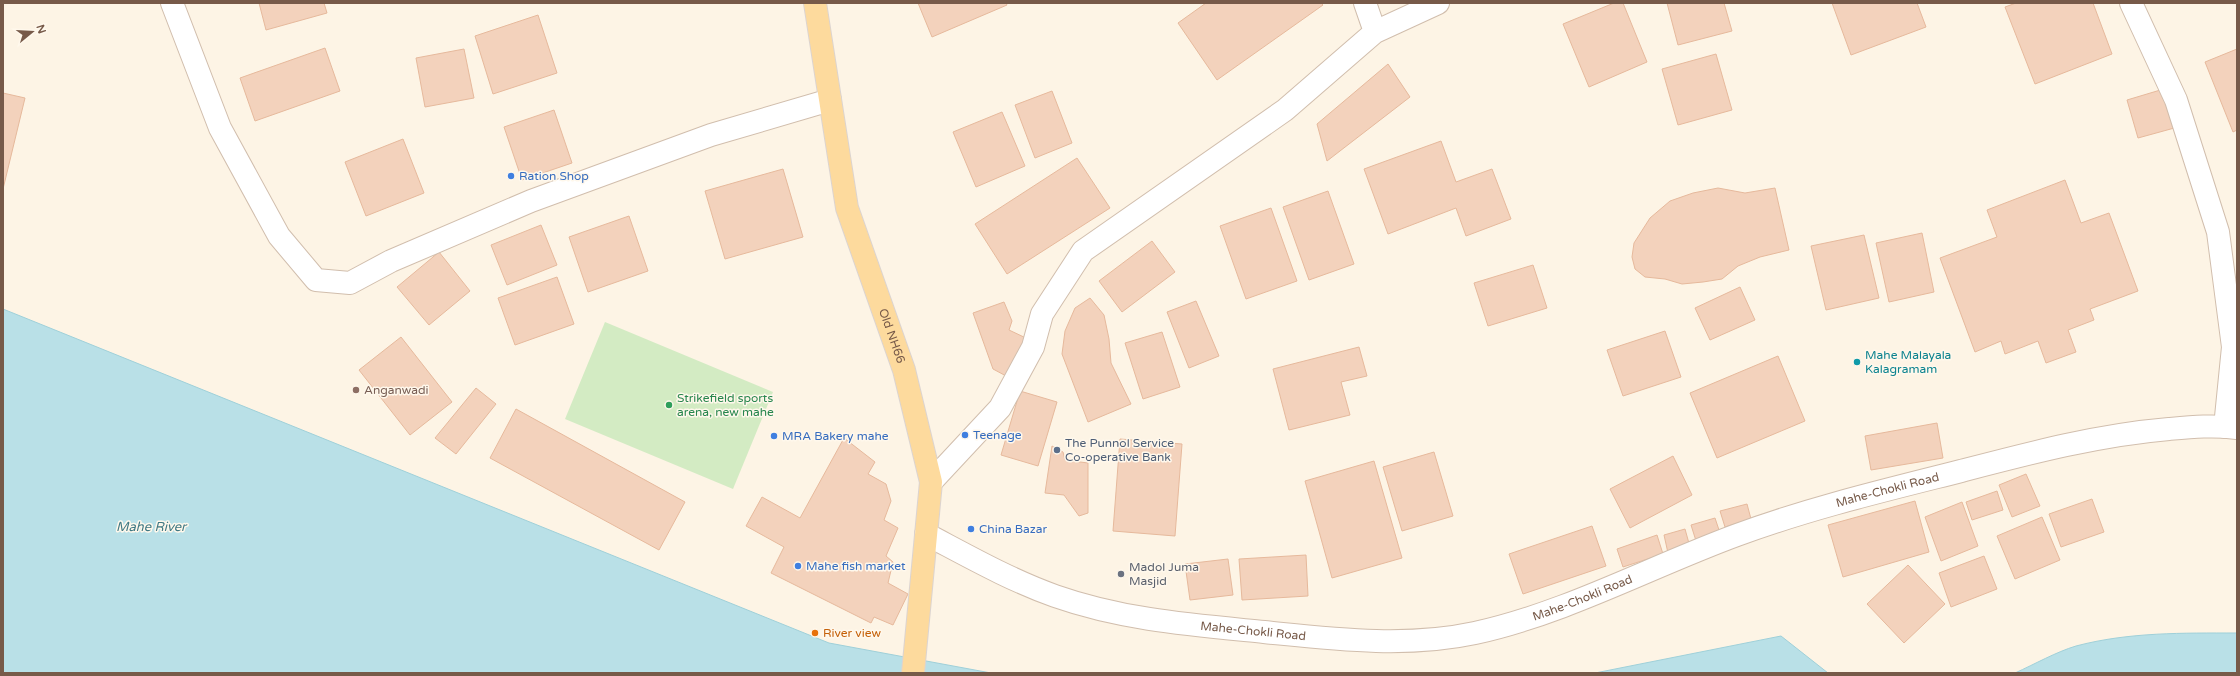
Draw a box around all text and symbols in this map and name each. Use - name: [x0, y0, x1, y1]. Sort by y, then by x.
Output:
- north arrow: [12, 12, 52, 52]
- text: N: [33, 23, 49, 35]
- place label: Ration Shop: [519, 169, 589, 183]
- marker: Ration Shop: [506, 171, 516, 181]
- street label: Old NH66: [876, 307, 908, 365]
- place label: Mahe Malayala Kalagramam: [1865, 348, 1951, 376]
- marker: Mahe Malayala Kalagramam: [1852, 357, 1862, 367]
- place label: Anganwadi: [364, 383, 428, 397]
- marker: Anganwadi: [351, 385, 361, 395]
- place label: Strikefield sports arena, new mahe: [677, 391, 774, 419]
- marker: Strikefield sports arena, new mahe: [664, 400, 674, 410]
- place label: Teenage: [973, 428, 1022, 442]
- place label: MRA Bakery mahe: [782, 429, 889, 443]
- marker: Teenage: [960, 430, 970, 440]
- marker: MRA Bakery mahe: [769, 431, 779, 441]
- place label: The Punnol Service Co-operative Bank: [1065, 436, 1174, 464]
- marker: The Punnol Service Co-operative Bank: [1052, 445, 1062, 455]
- street label: Mahe-Chokli Road: [1834, 470, 1941, 510]
- water label: Mahe River: [116, 519, 188, 535]
- place label: China Bazar: [979, 522, 1048, 536]
- marker: China Bazar: [966, 524, 976, 534]
- place label: Mahe fish market: [806, 559, 906, 573]
- place label: Madol Juma Masjid: [1129, 560, 1199, 588]
- marker: Mahe fish market: [793, 561, 803, 571]
- marker: Madol Juma Masjid: [1116, 569, 1126, 579]
- street label: Mahe-Chokli Road: [1531, 572, 1634, 624]
- street label: Mahe-Chokli Road: [1200, 619, 1307, 643]
- place label: River view: [823, 626, 881, 640]
- marker: River view: [810, 628, 820, 638]

